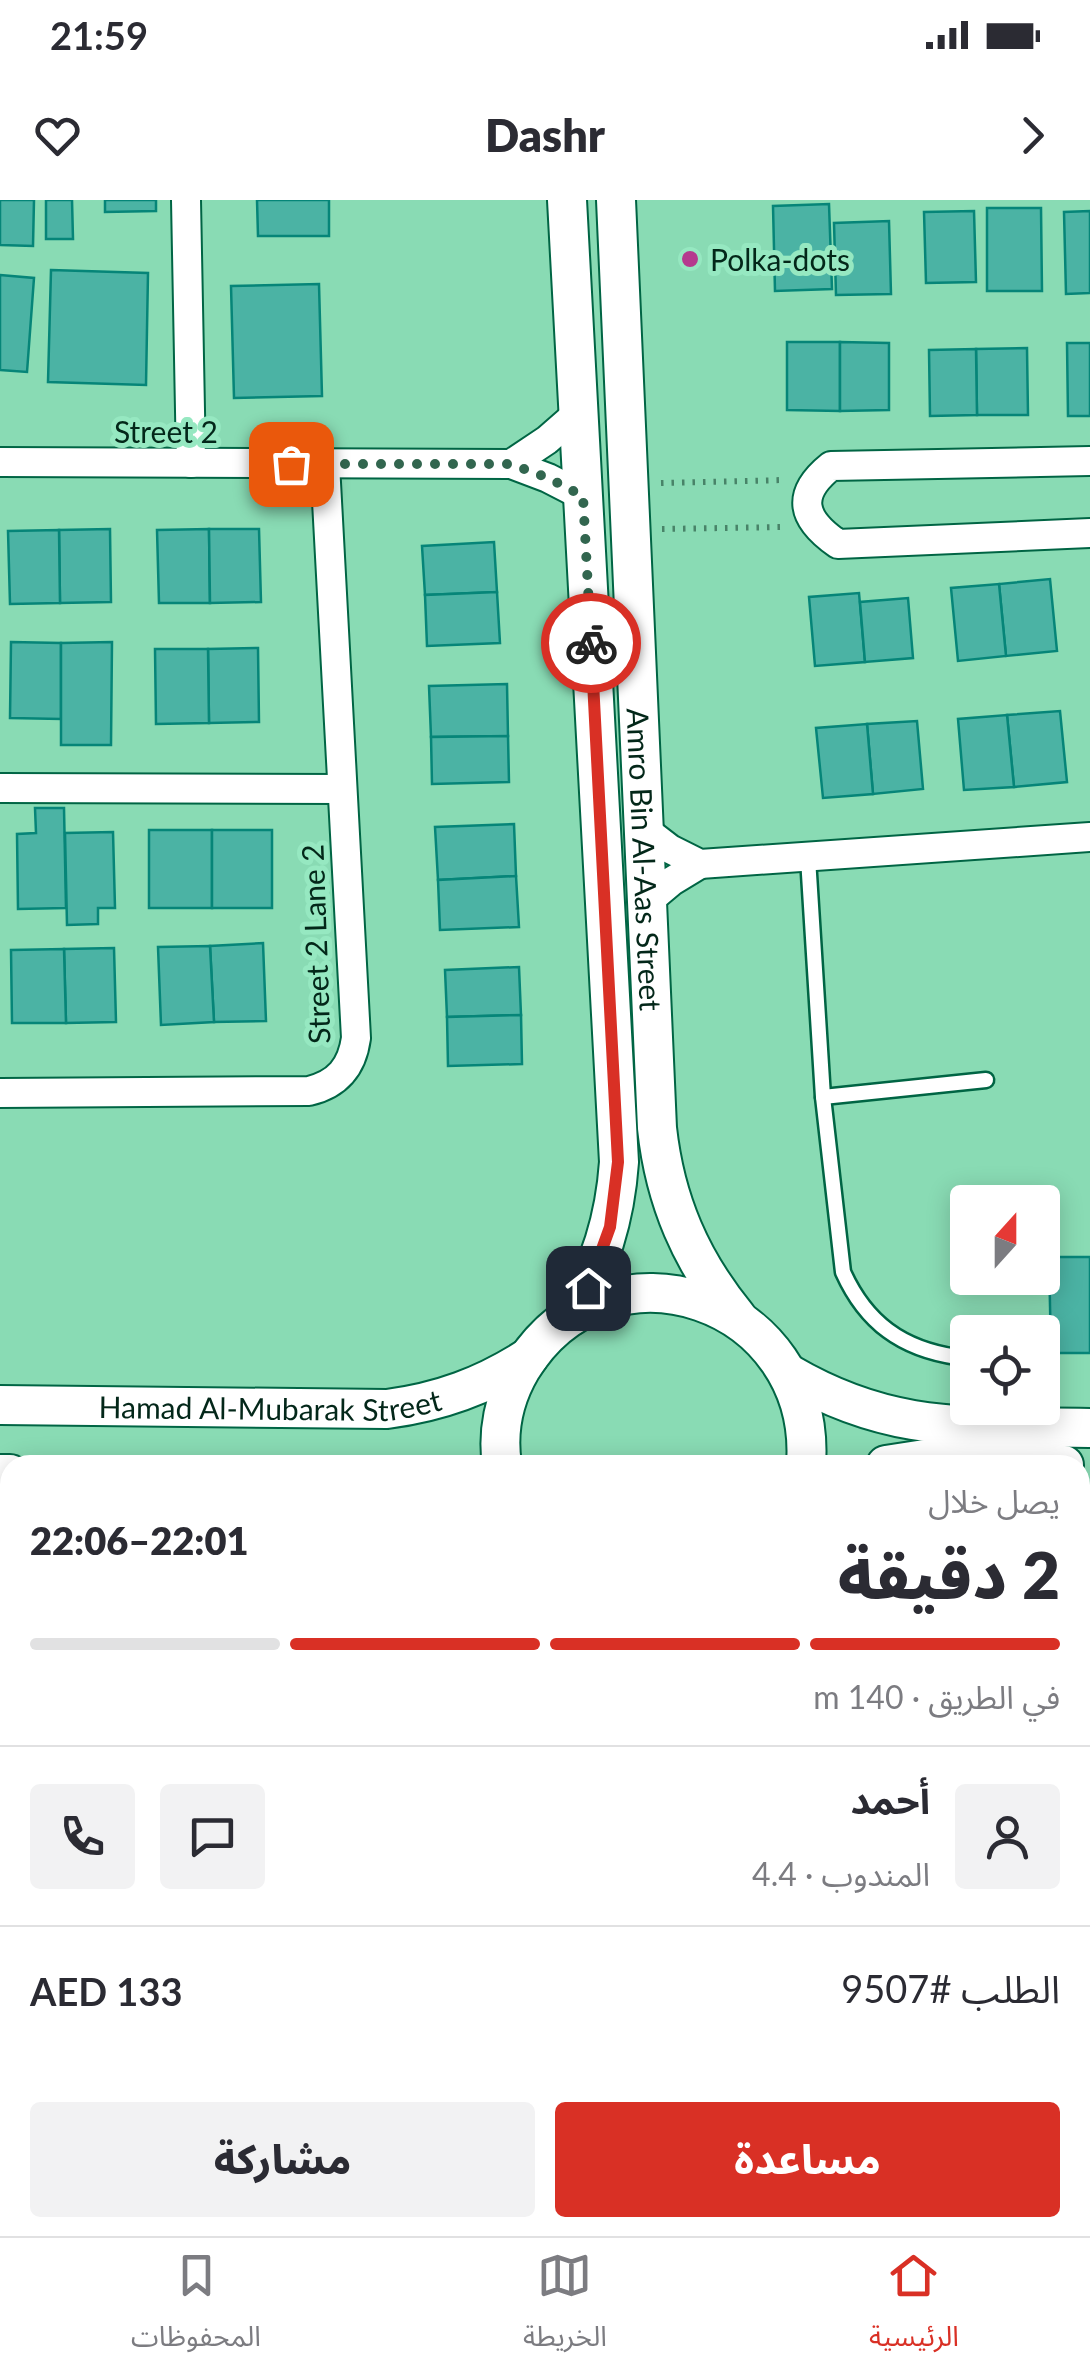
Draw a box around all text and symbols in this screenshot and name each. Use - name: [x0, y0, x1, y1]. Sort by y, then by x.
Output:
- text: 21:59: [50, 12, 148, 58]
- icon: heart: [30, 108, 85, 163]
- text: Dashr: [485, 108, 605, 162]
- icon: forward: [1005, 108, 1060, 163]
- place label: Polka-dots: [710, 241, 850, 277]
- marker: Polka-dots: [679, 248, 701, 270]
- street label: Street 2: [114, 413, 218, 449]
- pin: [249, 422, 334, 507]
- icon: bag: [264, 437, 319, 492]
- courier: [541, 593, 641, 693]
- icon: bike: [564, 616, 619, 671]
- street label: Amro Bin Al-Aas Street: [620, 707, 670, 1012]
- street label: Street 2 Lane 2: [294, 844, 336, 1044]
- north arrow: [950, 1185, 1060, 1295]
- map controls: [950, 1185, 1060, 1425]
- pin: [546, 1246, 631, 1331]
- icon: home: [561, 1261, 616, 1316]
- button: locate: [950, 1315, 1060, 1425]
- street label: Hamad Al-Mubarak Street: [98, 1381, 445, 1427]
- text: يصل خلال: [928, 1481, 1060, 1520]
- text: 22:01–22:06: [30, 1517, 249, 1563]
- text: 2 دقيقة: [838, 1535, 1060, 1613]
- text: في الطريق · 140 m: [813, 1677, 1060, 1716]
- text: أحمد: [850, 1776, 930, 1822]
- button: phone: [30, 1784, 135, 1889]
- button: chat: [160, 1784, 265, 1889]
- button: person: [955, 1784, 1060, 1889]
- text: المندوب · 4.4: [752, 1854, 930, 1893]
- text: الطلب #9507: [841, 1965, 1060, 2011]
- text: AED 133: [30, 1968, 183, 2014]
- button: مشاركة: [30, 2102, 535, 2217]
- button: مساعدة: [555, 2102, 1060, 2217]
- tab: المحفوظات: [131, 2248, 261, 2367]
- tab: الخريطة: [523, 2248, 607, 2367]
- tab: الرئيسية: [869, 2248, 959, 2367]

